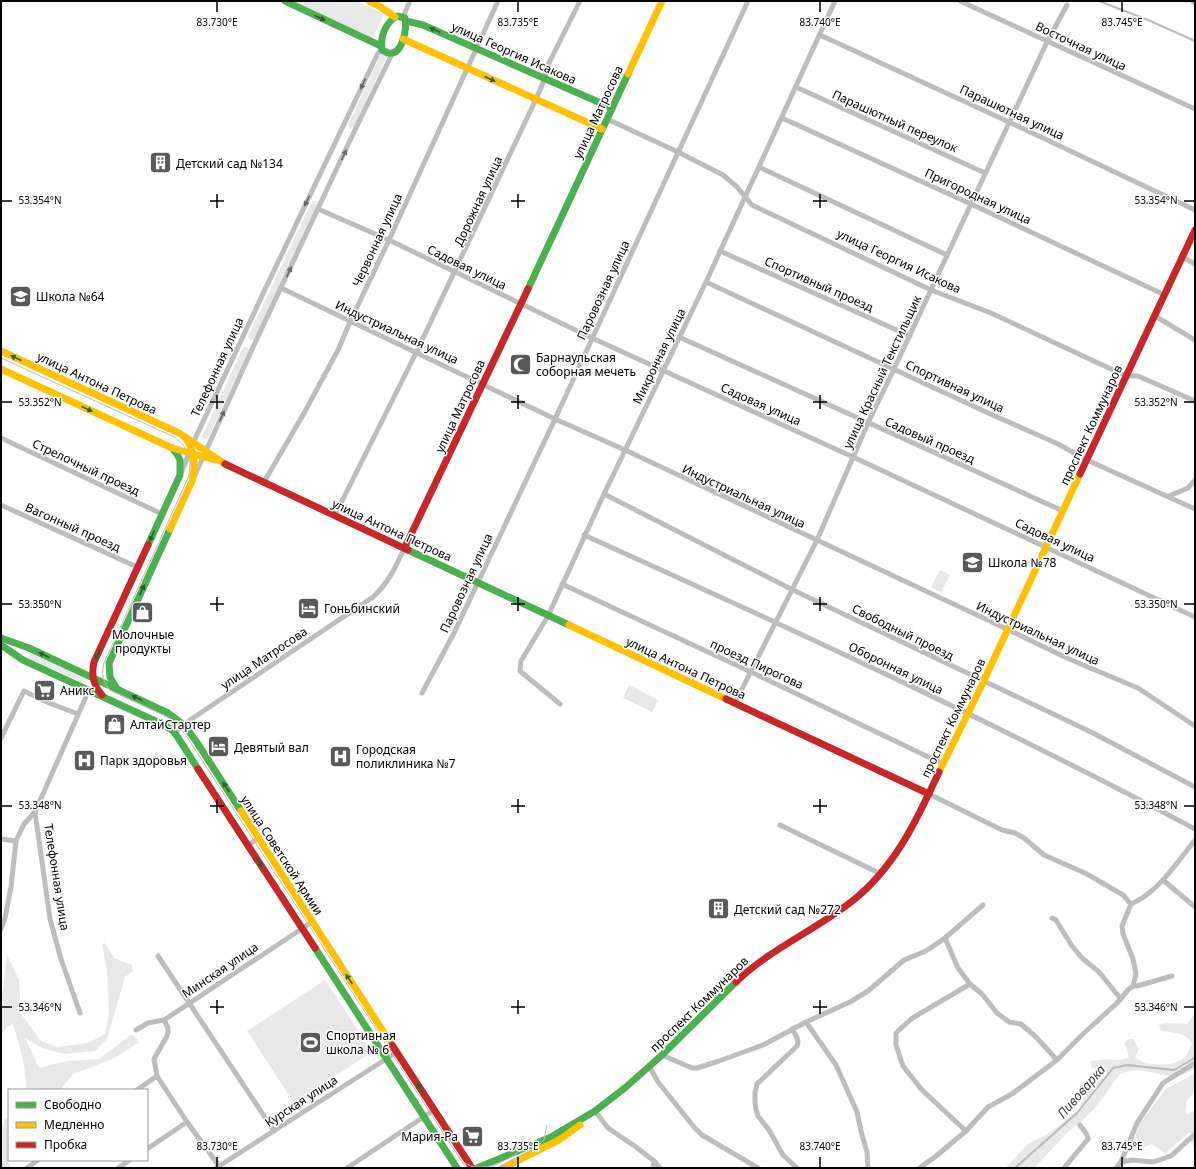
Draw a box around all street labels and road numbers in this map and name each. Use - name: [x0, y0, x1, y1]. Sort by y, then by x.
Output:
- street label: Восточная улица: [1033, 17, 1129, 75]
- street label: улица Георгия Исакова: [449, 18, 579, 88]
- street label: улица Матросова: [569, 63, 627, 161]
- street label: Парашютная улица: [957, 80, 1067, 144]
- street label: Парашютный переулок: [830, 86, 961, 157]
- street label: Дорожная улица: [450, 153, 506, 249]
- street label: Пригородная улица: [922, 164, 1034, 228]
- street label: Червонная улица: [348, 190, 406, 290]
- street label: улица Георгия Исакова: [834, 225, 964, 297]
- street label: Паровозная улица: [573, 238, 633, 342]
- street label: Садовая улица: [424, 240, 510, 294]
- street label: Спортивный проезд: [762, 252, 877, 316]
- street label: улица Красный Текстильщик: [839, 292, 925, 452]
- street label: Индустриальная улица: [333, 296, 461, 368]
- street label: Микронная улица: [628, 305, 690, 407]
- street label: Телефонная улица: [186, 315, 248, 419]
- street label: улица Антона Петрова: [34, 348, 160, 418]
- street label: Спортивная улица: [903, 356, 1007, 416]
- street label: улица Матросова: [431, 357, 489, 455]
- street label: проспект Коммунаров: [1056, 362, 1126, 488]
- street label: Садовая улица: [718, 379, 804, 429]
- street label: Садовый проезд: [882, 413, 978, 468]
- street label: Стрелочный проезд: [29, 435, 143, 500]
- street label: Индустриальная улица: [680, 460, 808, 532]
- street label: улица Антона Петрова: [329, 495, 455, 565]
- street label: Вагонный проезд: [23, 498, 124, 556]
- street label: Садовая улица: [1012, 514, 1098, 566]
- street label: Паровозная улица: [436, 531, 496, 635]
- street label: Индустриальная улица: [974, 597, 1102, 669]
- street label: Свободный проезд: [849, 600, 957, 664]
- street label: улица Матросова: [217, 623, 311, 693]
- street label: улица Антона Петрова: [623, 633, 749, 703]
- street label: проезд Пирогова: [708, 635, 806, 693]
- street label: Оборонная улица: [846, 638, 946, 698]
- street label: проспект Коммунаров: [917, 655, 989, 780]
- street label: улица Советской Армии: [237, 792, 327, 918]
- street label: Телефонная улица: [40, 822, 74, 932]
- street label: Минская улица: [179, 938, 261, 1002]
- street label: проспект Коммунаров: [646, 952, 752, 1056]
- street label: Курская улица: [261, 1071, 341, 1131]

